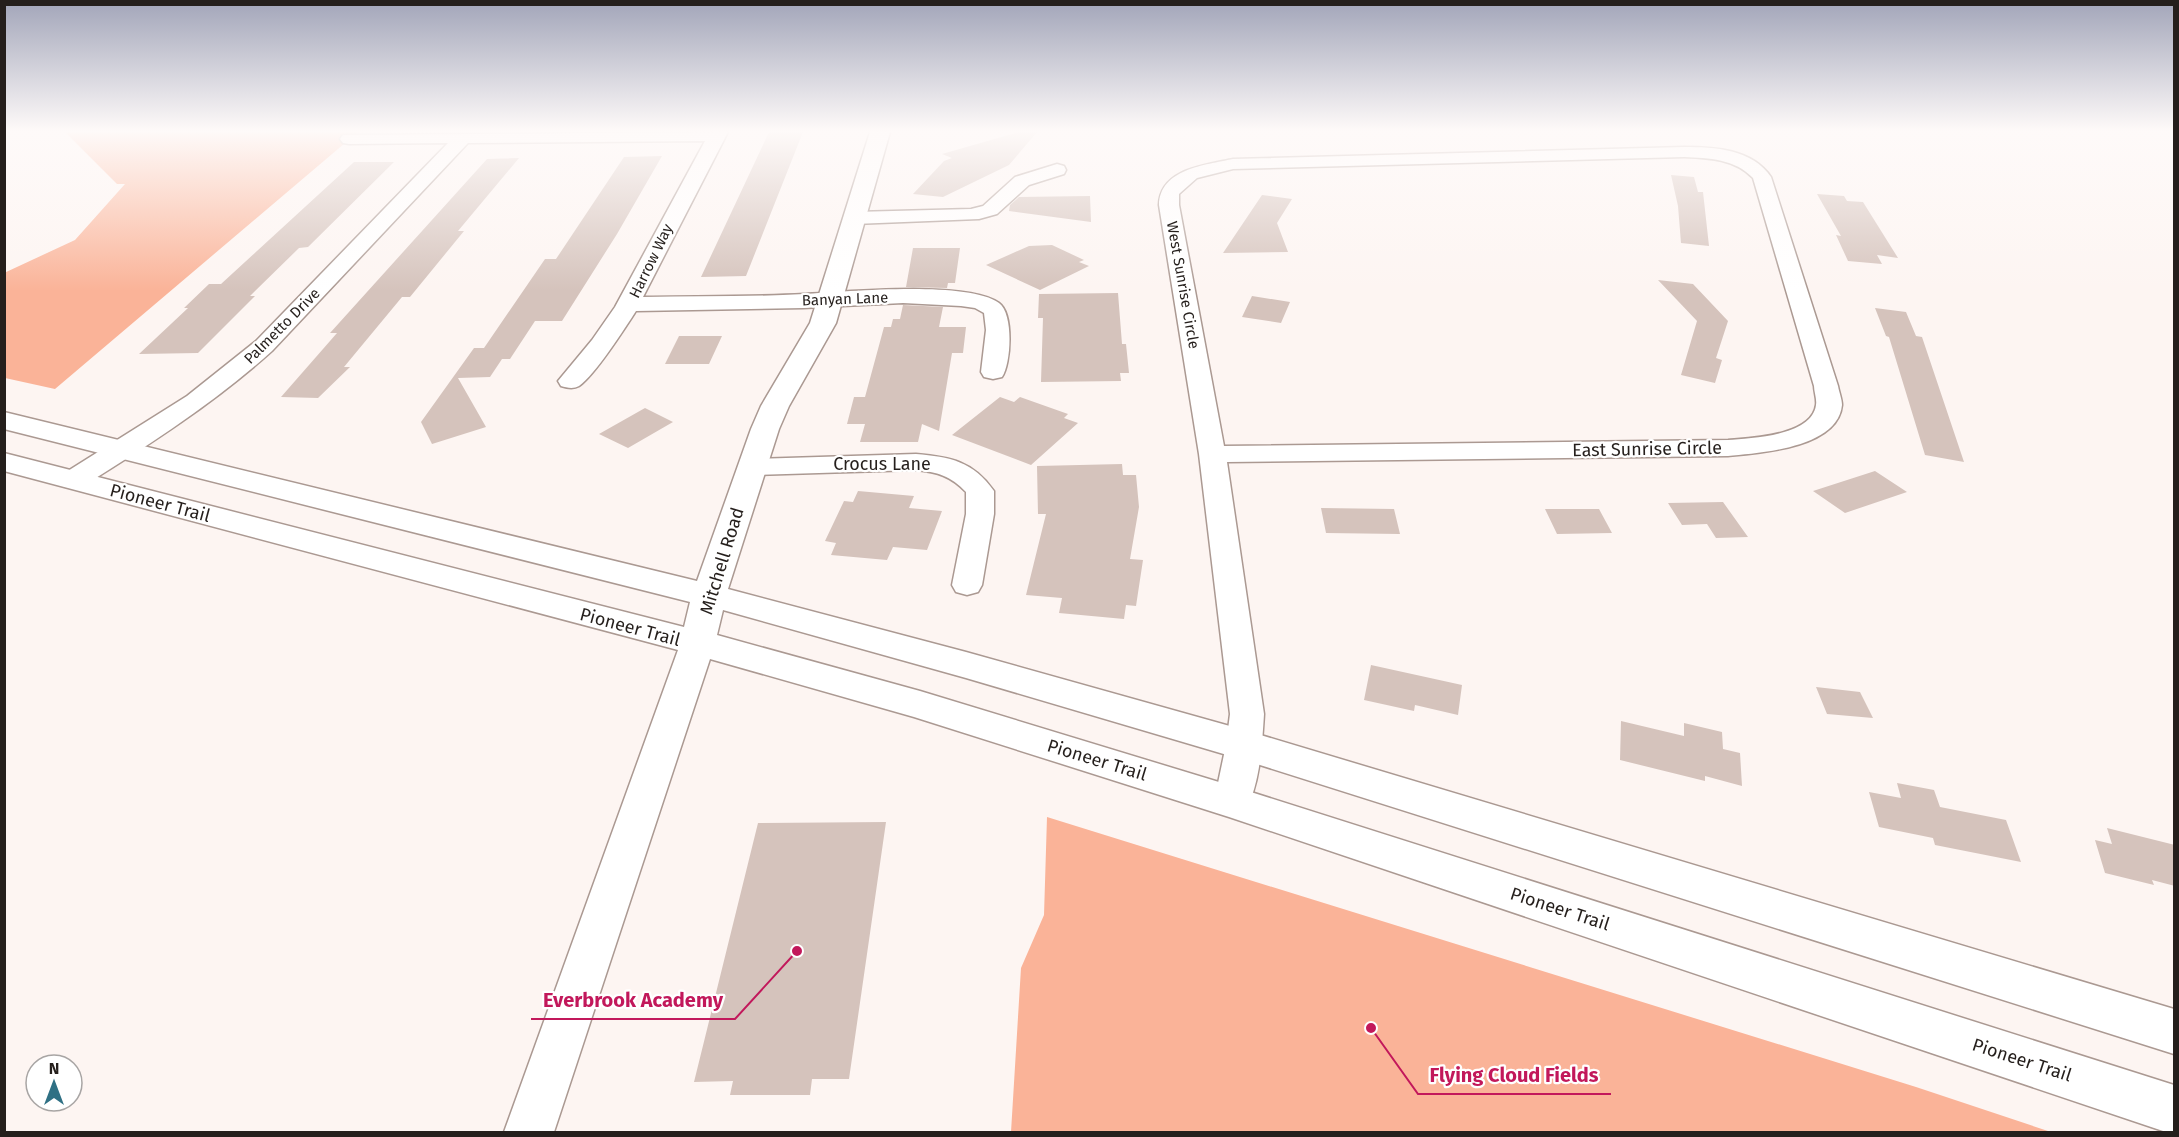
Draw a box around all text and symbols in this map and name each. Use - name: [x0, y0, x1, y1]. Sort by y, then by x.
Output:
- street label: Harrow Way: [625, 220, 677, 301]
- street label: West Sunrise Circle: [1163, 220, 1203, 350]
- street label: Palmetto Drive: [240, 284, 324, 368]
- street label: Banyan Lane: [801, 288, 889, 310]
- street label: East Sunrise Circle: [1572, 437, 1722, 461]
- street label: Crocus Lane: [833, 453, 931, 475]
- street label: Pioneer Trail: [107, 479, 213, 527]
- street label: Mitchell Road: [695, 505, 749, 617]
- street label: Pioneer Trail: [577, 603, 683, 651]
- street label: Pioneer Trail: [1044, 734, 1150, 786]
- street label: Pioneer Trail: [1508, 883, 1612, 935]
- callout: Everbrook Academy: [531, 981, 735, 1019]
- text: Everbrook Academy: [543, 988, 724, 1012]
- street label: Pioneer Trail: [1970, 1034, 2074, 1086]
- north arrow: [24, 1053, 84, 1113]
- callout: Flying Cloud Fields: [1418, 1056, 1611, 1094]
- text: N: [49, 1059, 59, 1078]
- text: Flying Cloud Fields: [1430, 1063, 1599, 1087]

